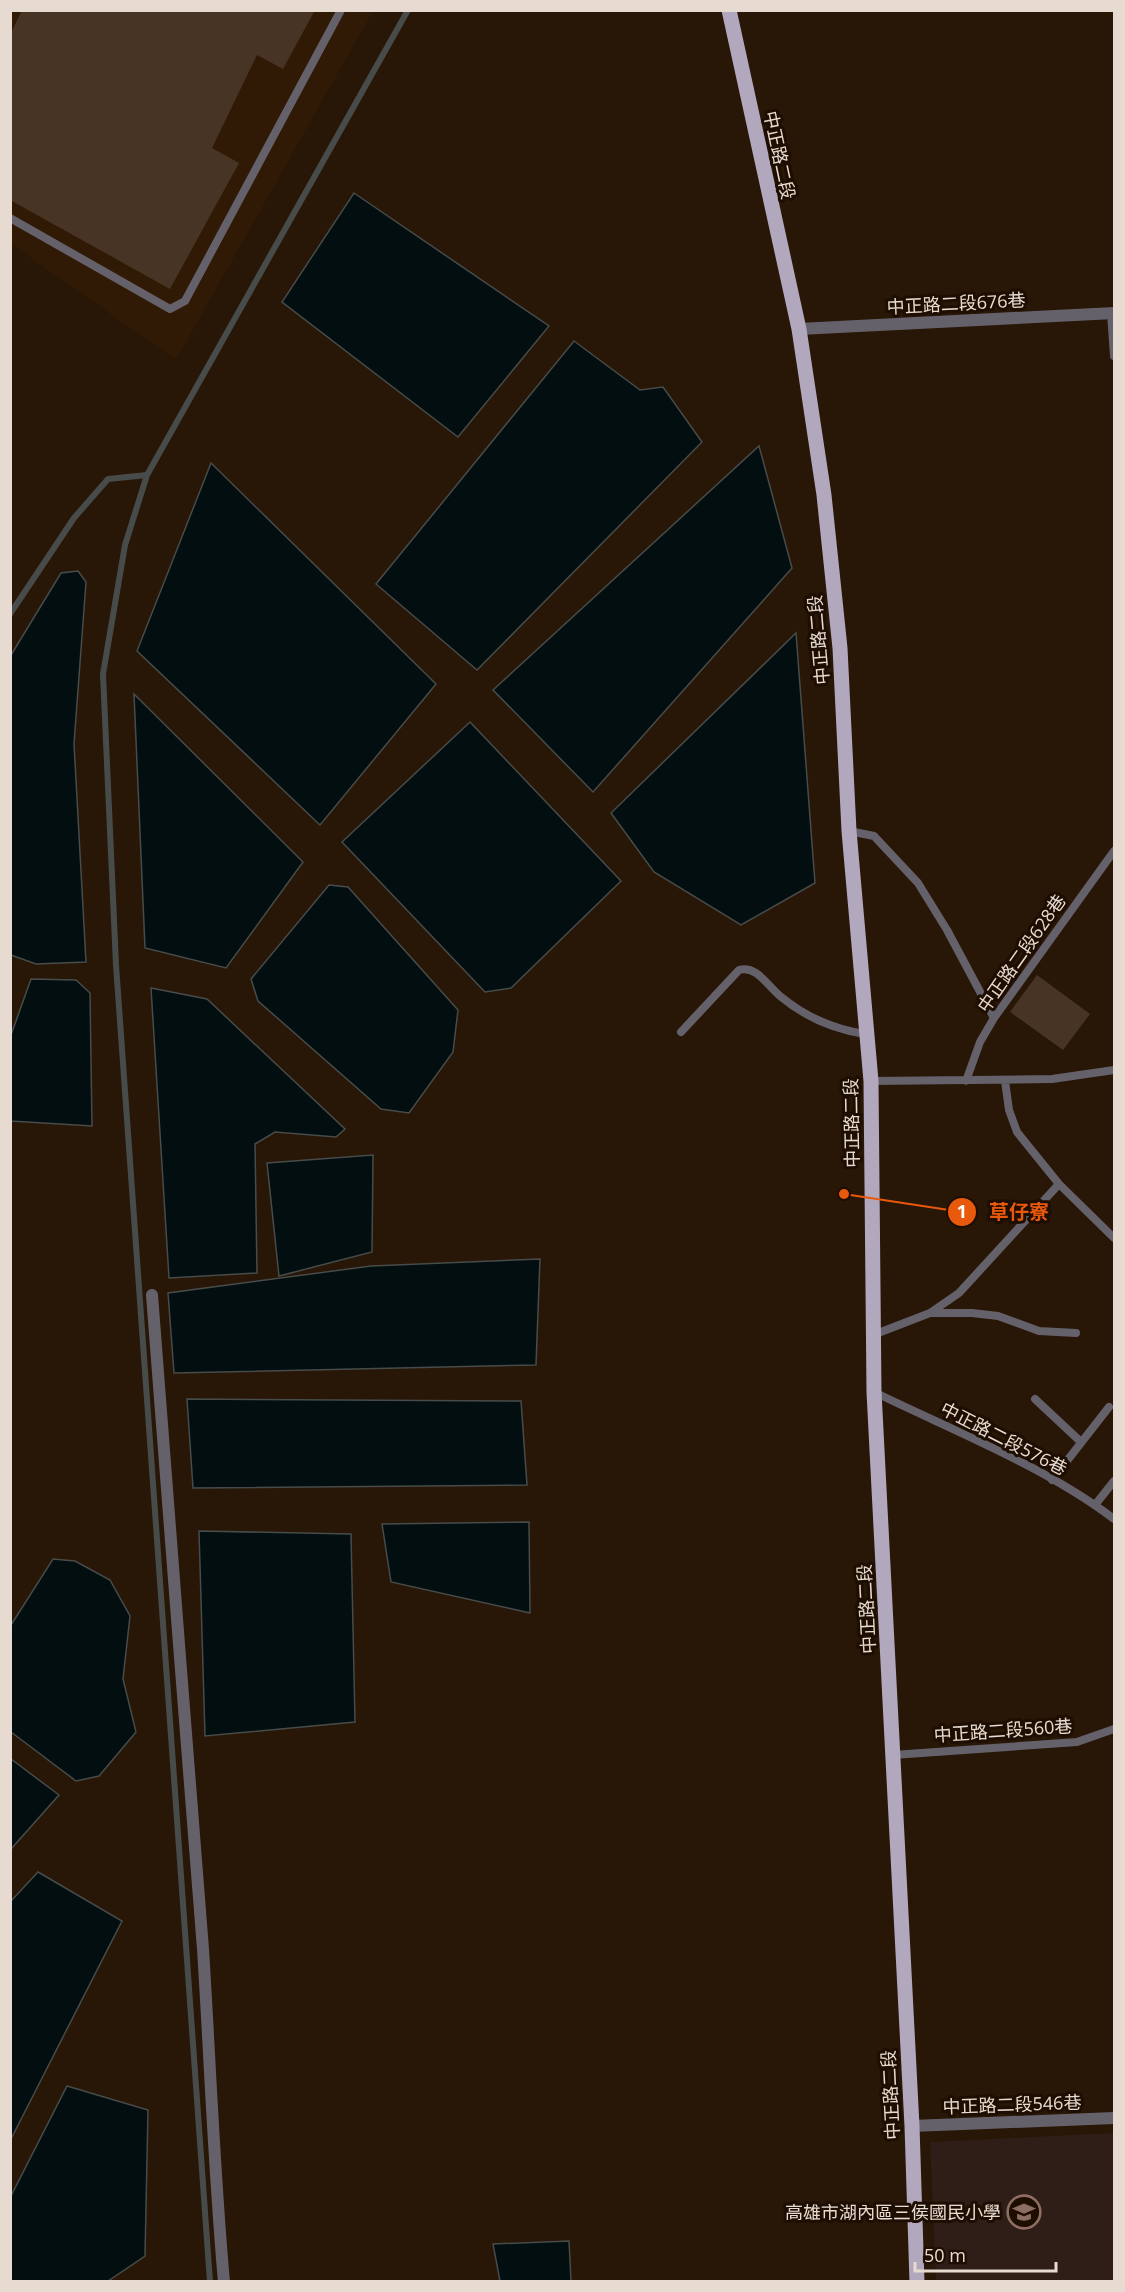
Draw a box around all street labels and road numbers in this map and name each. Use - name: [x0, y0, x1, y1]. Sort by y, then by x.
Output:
- street label: 中正路二段: [759, 108, 801, 202]
- street label: 中正路二段676巷: [886, 287, 1026, 319]
- street label: 中正路二段: [802, 594, 834, 686]
- street label: 中正路二段628巷: [971, 889, 1071, 1017]
- street label: 中正路二段: [838, 1078, 864, 1168]
- street label: 中正路二段576巷: [937, 1396, 1071, 1480]
- street label: 中正路二段: [852, 1563, 880, 1655]
- street label: 中正路二段560巷: [933, 1713, 1073, 1747]
- street label: 中正路二段: [876, 2049, 904, 2141]
- street label: 中正路二段546巷: [942, 2090, 1082, 2118]

